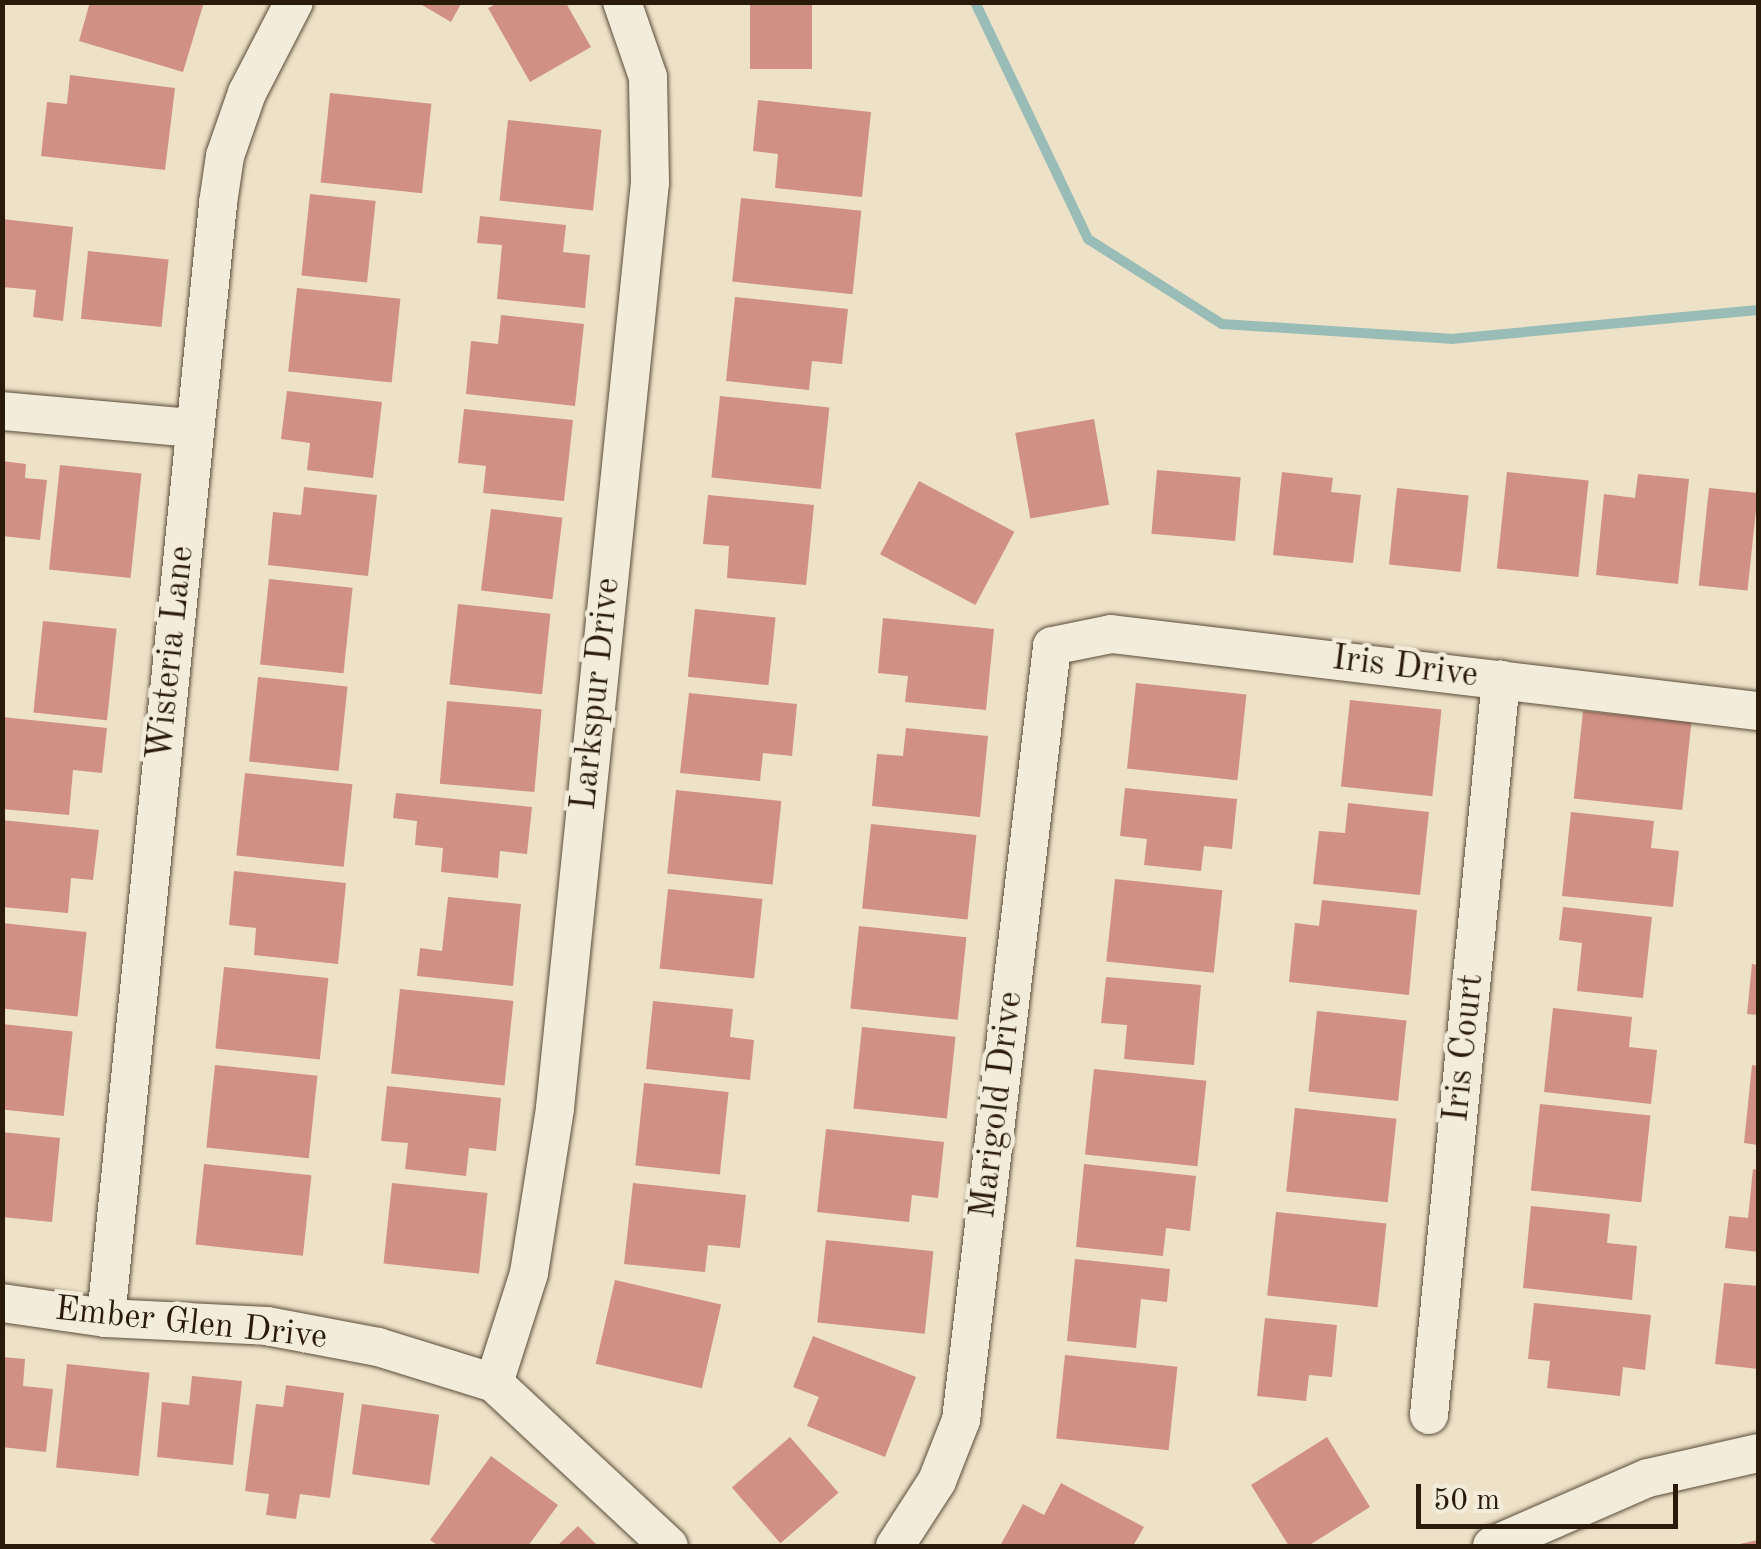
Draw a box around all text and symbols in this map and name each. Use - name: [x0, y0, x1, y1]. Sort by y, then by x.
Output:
- street label: Wisteria Lane: [140, 544, 204, 762]
- street label: Larkspur Drive: [564, 576, 630, 812]
- street label: Iris Drive: [1330, 638, 1480, 698]
- street label: Iris Court: [1436, 972, 1494, 1124]
- street label: Marigold Drive: [963, 989, 1033, 1221]
- street label: Ember Glen Drive: [53, 1289, 329, 1359]
- scale bar: [1421, 1464, 1684, 1526]
- text: 50 m: [1433, 1486, 1500, 1516]

